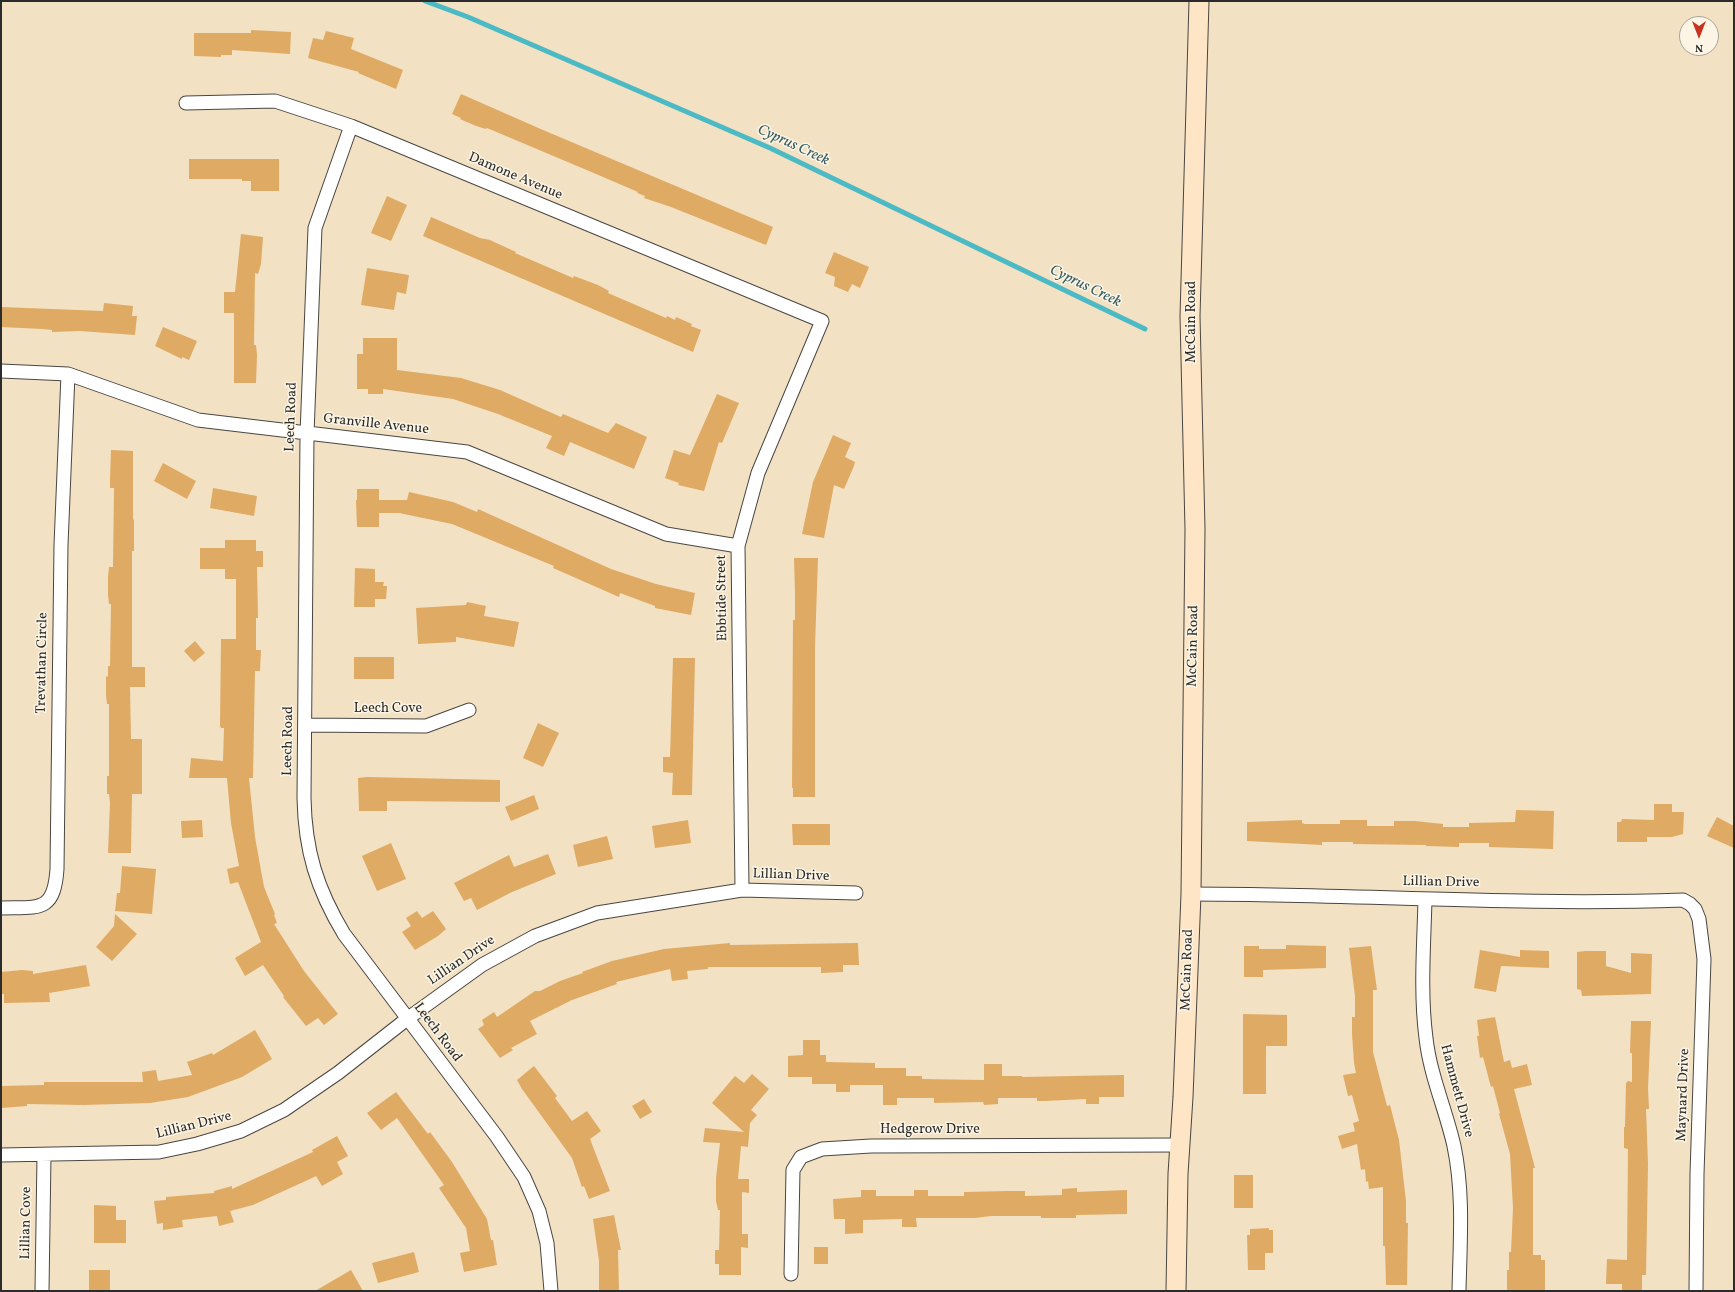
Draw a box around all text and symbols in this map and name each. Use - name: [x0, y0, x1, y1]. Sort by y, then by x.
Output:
- north arrow: [1679, 16, 1719, 56]
- text: N: [1695, 40, 1703, 55]
- water label: Cyprus Creek: [754, 121, 832, 171]
- street label: Damone Avenue: [465, 150, 565, 204]
- water label: Cyprus Creek: [1046, 262, 1124, 312]
- street label: McCain Road: [1184, 281, 1200, 363]
- street label: Leech Road: [282, 382, 302, 452]
- street label: Granville Avenue: [322, 411, 430, 439]
- street label: Ebbtide Street: [714, 554, 732, 642]
- street label: McCain Road: [1185, 605, 1203, 687]
- street label: Trevathan Circle: [34, 612, 52, 714]
- street label: Leech Cove: [354, 701, 422, 717]
- street label: Leech Road: [280, 706, 298, 776]
- street label: Lillian Drive: [752, 866, 830, 886]
- street label: Lillian Drive: [1402, 874, 1480, 892]
- street label: McCain Road: [1178, 929, 1198, 1011]
- street label: Lillian Drive: [425, 933, 499, 989]
- street label: Leech Road: [409, 1000, 465, 1066]
- street label: Hammett Drive: [1436, 1043, 1476, 1139]
- street label: Maynard Drive: [1674, 1048, 1694, 1142]
- street label: Lillian Drive: [155, 1109, 233, 1143]
- street label: Hedgerow Drive: [880, 1122, 980, 1138]
- street label: Lillian Cove: [18, 1186, 36, 1260]

